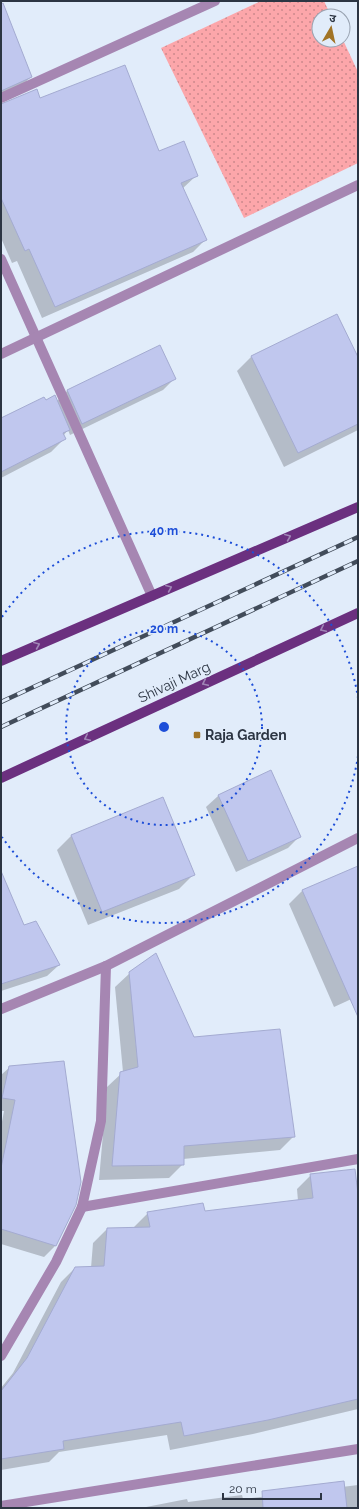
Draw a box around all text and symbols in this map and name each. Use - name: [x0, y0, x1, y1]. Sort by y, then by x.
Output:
- north arrow: [311, 8, 351, 48]
- text: उ: [328, 12, 337, 26]
- text: 40 m: [150, 524, 178, 538]
- one-way arrow: [285, 533, 292, 541]
- one-way arrow: [165, 585, 172, 593]
- text: 20 m: [150, 622, 178, 636]
- one-way arrow: [319, 624, 327, 632]
- one-way arrow: [32, 642, 40, 650]
- street label: Shivaji Marg: [135, 658, 213, 706]
- one-way arrow: [201, 679, 208, 687]
- centre of rings: [157, 720, 171, 734]
- place label: Raja Garden: [205, 727, 287, 743]
- marker: Raja Garden: [192, 730, 202, 740]
- one-way arrow: [83, 733, 91, 741]
- scale bar: [223, 1475, 321, 1501]
- text: 20 m: [229, 1482, 257, 1496]

